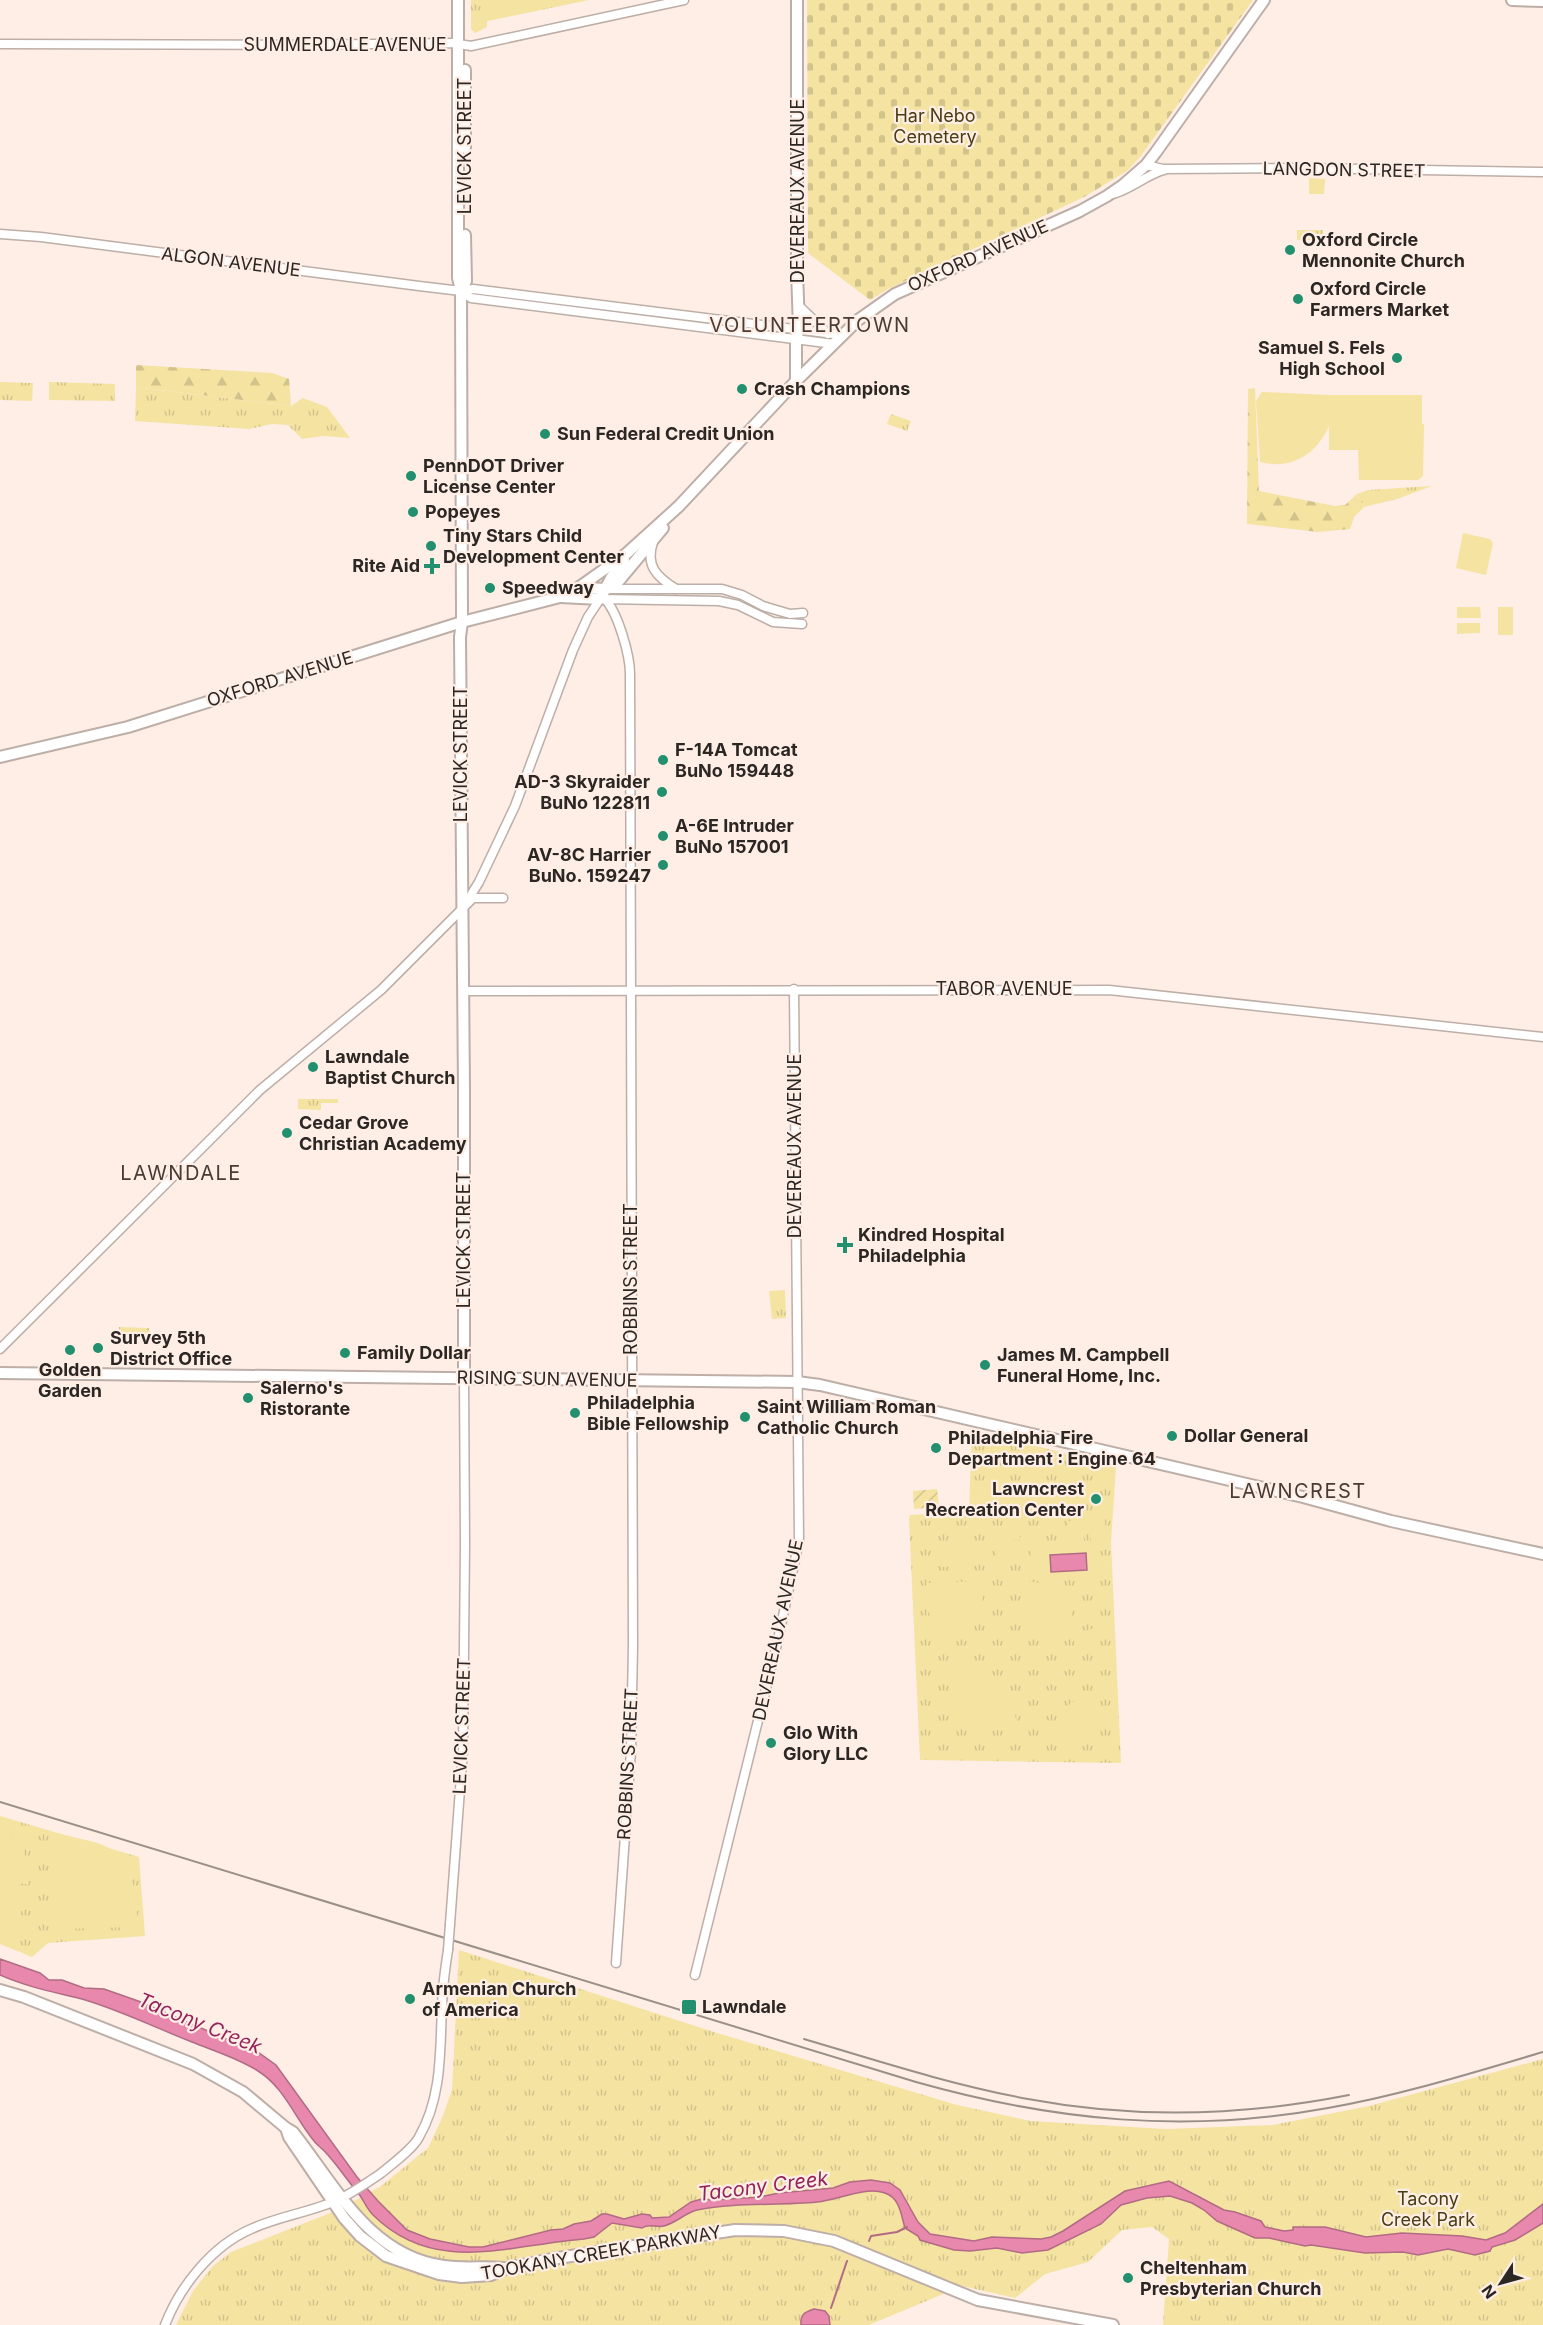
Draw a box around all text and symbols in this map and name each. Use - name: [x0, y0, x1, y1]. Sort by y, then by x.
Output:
- street label: SUMMERDALE AVENUE: [244, 34, 446, 55]
- street label: LEVICK STREET: [454, 78, 475, 214]
- street label: DEVEREAUX AVENUE: [787, 99, 808, 283]
- park label: Har Nebo Cemetery: [893, 105, 977, 147]
- street label: LANGDON STREET: [1262, 158, 1426, 181]
- street label: OXFORD AVENUE: [904, 215, 1051, 296]
- place label: Oxford Circle Mennonite Church: [1302, 229, 1465, 271]
- street label: ALGON AVENUE: [160, 243, 302, 280]
- marker: Oxford Circle Mennonite Church: [1283, 243, 1297, 257]
- place label: Oxford Circle Farmers Market: [1310, 278, 1450, 320]
- marker: Oxford Circle Farmers Market: [1291, 292, 1305, 306]
- district label: VOLUNTEERTOWN: [709, 313, 911, 337]
- place label: Samuel S. Fels High School: [1258, 337, 1385, 379]
- marker: Samuel S. Fels High School: [1390, 351, 1404, 365]
- place label: Crash Champions: [754, 378, 910, 399]
- marker: Crash Champions: [735, 382, 749, 396]
- place label: Sun Federal Credit Union: [557, 423, 775, 444]
- marker: Sun Federal Credit Union: [538, 427, 552, 441]
- place label: PennDOT Driver License Center: [423, 455, 564, 497]
- marker: PennDOT Driver License Center: [404, 469, 418, 483]
- place label: Popeyes: [425, 501, 501, 522]
- marker: Popeyes: [406, 505, 420, 519]
- place label: Tiny Stars Child Development Center: [443, 525, 624, 567]
- marker: Tiny Stars Child Development Center: [424, 539, 438, 553]
- place label: Rite Aid: [352, 555, 420, 576]
- marker: Rite Aid: [425, 559, 439, 573]
- place label: Speedway: [502, 577, 594, 598]
- marker: Speedway: [483, 581, 497, 595]
- street label: OXFORD AVENUE: [204, 646, 355, 711]
- street label: LEVICK STREET: [450, 686, 471, 822]
- place label: F-14A Tomcat BuNo 159448: [675, 739, 798, 781]
- marker: F-14A Tomcat BuNo 159448: [656, 753, 670, 767]
- place label: AD-3 Skyraider BuNo 122811: [514, 771, 650, 813]
- marker: AD-3 Skyraider BuNo 122811: [655, 785, 669, 799]
- place label: A-6E Intruder BuNo 157001: [675, 815, 794, 857]
- marker: A-6E Intruder BuNo 157001: [656, 829, 670, 843]
- place label: AV-8C Harrier BuNo. 159247: [527, 844, 651, 886]
- marker: AV-8C Harrier BuNo. 159247: [656, 858, 670, 872]
- street label: TABOR AVENUE: [936, 978, 1072, 999]
- place label: Lawndale Baptist Church: [325, 1046, 456, 1088]
- street label: DEVEREAUX AVENUE: [784, 1054, 805, 1238]
- marker: Lawndale Baptist Church: [306, 1060, 320, 1074]
- place label: Cedar Grove Christian Academy: [299, 1112, 467, 1154]
- marker: Cedar Grove Christian Academy: [280, 1126, 294, 1140]
- district label: LAWNDALE: [120, 1161, 242, 1185]
- street label: LEVICK STREET: [453, 1172, 474, 1308]
- street label: ROBBINS STREET: [620, 1203, 641, 1355]
- place label: Kindred Hospital Philadelphia: [858, 1224, 1005, 1266]
- marker: Kindred Hospital Philadelphia: [836, 1236, 854, 1254]
- place label: Survey 5th District Office: [110, 1327, 232, 1369]
- marker: Survey 5th District Office: [91, 1341, 105, 1355]
- place label: Family Dollar: [357, 1342, 471, 1363]
- marker: Golden Garden: [63, 1343, 77, 1357]
- place label: James M. Campbell Funeral Home, Inc.: [997, 1344, 1169, 1386]
- marker: Family Dollar: [338, 1346, 352, 1360]
- marker: James M. Campbell Funeral Home, Inc.: [978, 1358, 992, 1372]
- place label: Golden Garden: [38, 1359, 102, 1401]
- street label: RISING SUN AVENUE: [457, 1366, 637, 1391]
- place label: Salerno's Ristorante: [260, 1377, 350, 1419]
- marker: Salerno's Ristorante: [241, 1391, 255, 1405]
- place label: Philadelphia Bible Fellowship: [587, 1392, 729, 1434]
- place label: Saint William Roman Catholic Church: [757, 1396, 936, 1438]
- marker: Philadelphia Bible Fellowship: [568, 1406, 582, 1420]
- marker: Saint William Roman Catholic Church: [738, 1410, 752, 1424]
- place label: Dollar General: [1184, 1425, 1308, 1446]
- place label: Philadelphia Fire Department : Engine 64: [948, 1427, 1156, 1469]
- marker: Dollar General: [1165, 1429, 1179, 1443]
- marker: Philadelphia Fire Department : Engine 64: [929, 1441, 943, 1455]
- place label: Lawncrest Recreation Center: [925, 1478, 1084, 1520]
- district label: LAWNCREST: [1229, 1479, 1367, 1503]
- marker: Lawncrest Recreation Center: [1089, 1492, 1103, 1506]
- street label: DEVEREAUX AVENUE: [748, 1537, 807, 1722]
- street label: LEVICK STREET: [449, 1657, 474, 1795]
- street label: ROBBINS STREET: [613, 1688, 642, 1840]
- place label: Glo With Glory LLC: [783, 1722, 868, 1764]
- marker: Glo With Glory LLC: [764, 1736, 778, 1750]
- place label: Armenian Church of America: [422, 1978, 576, 2020]
- water label: Tacony Creek: [135, 1987, 266, 2059]
- marker: Armenian Church of America: [403, 1992, 417, 2006]
- place label: Lawndale: [702, 1996, 787, 2017]
- marker: Lawndale: [680, 1998, 698, 2016]
- water label: Tacony Creek: [696, 2166, 831, 2206]
- park label: Tacony Creek Park: [1381, 2188, 1475, 2230]
- street label: TOOKANY CREEK PARKWAY: [479, 2221, 723, 2284]
- north arrow: [1471, 2253, 1531, 2313]
- place label: Cheltenham Presbyterian Church: [1140, 2257, 1321, 2299]
- marker: Cheltenham Presbyterian Church: [1121, 2271, 1135, 2285]
- text: N: [1477, 2281, 1501, 2303]

